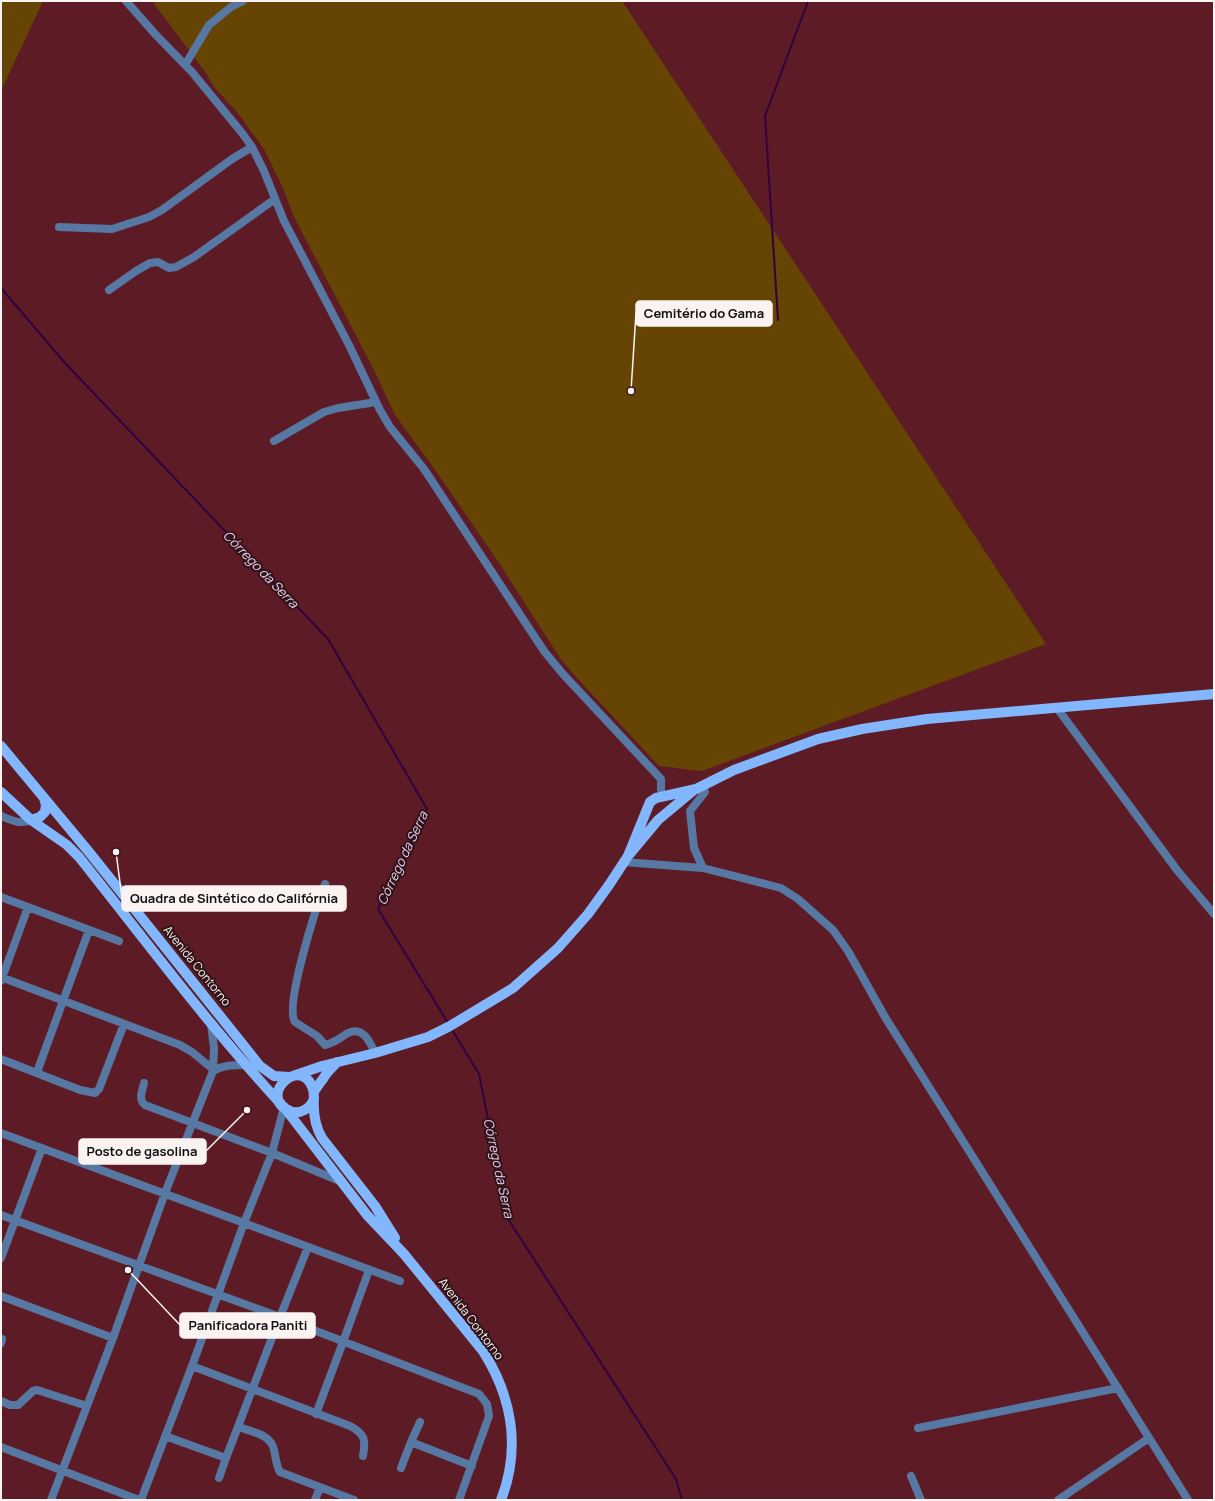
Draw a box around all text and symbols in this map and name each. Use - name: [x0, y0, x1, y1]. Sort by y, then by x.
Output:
- callout: Cemitério do Gama: [636, 301, 772, 326]
- text: Cemitério do Gama: [644, 304, 764, 322]
- water label: Córrego da Serra: [219, 526, 303, 612]
- water label: Córrego da Serra: [372, 808, 432, 908]
- callout: Quadra de Sintético do Califórnia: [122, 886, 346, 911]
- text: Quadra de Sintético do Califórnia: [130, 889, 338, 907]
- street label: Avenida Contorno: [160, 922, 235, 1009]
- water label: Córrego da Serra: [480, 1117, 518, 1220]
- callout: Posto de gasolina: [79, 1139, 206, 1164]
- text: Posto de gasolina: [87, 1142, 197, 1160]
- street label: Avenida Contorno: [435, 1274, 508, 1363]
- callout: Panificadora Paniti: [180, 1313, 315, 1338]
- text: Panificadora Paniti: [189, 1316, 307, 1334]

